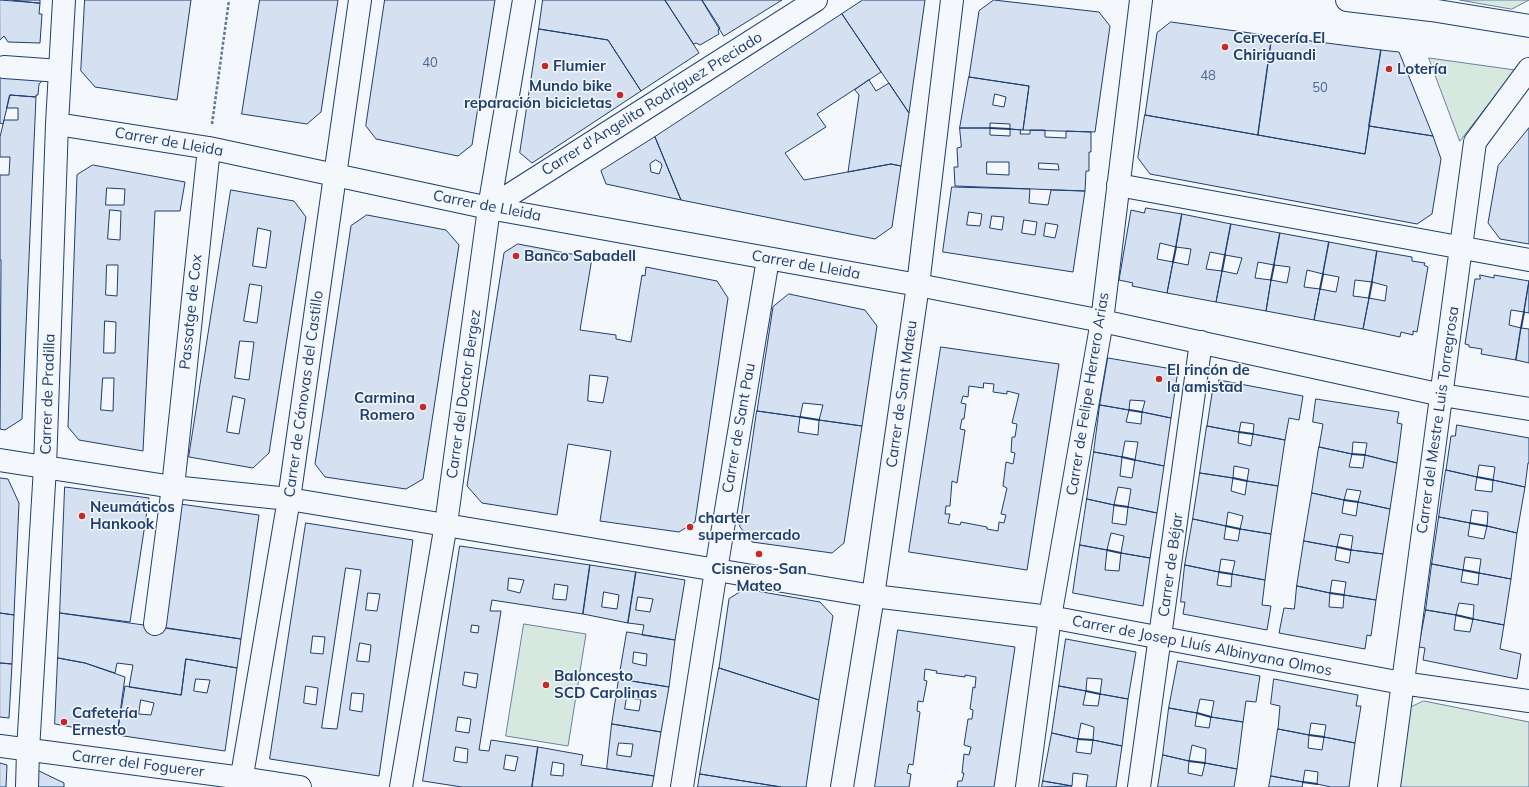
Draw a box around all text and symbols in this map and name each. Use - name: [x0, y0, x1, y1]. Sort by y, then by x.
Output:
- street label: Carrer d'Angelita Rodríguez Preciado: [538, 28, 766, 180]
- place label: Cervecería El Chiriguandi: [1233, 29, 1325, 64]
- marker: Cervecería El Chiriguandi: [1220, 42, 1230, 52]
- house number: 40: [422, 55, 438, 71]
- place label: Flumier: [553, 57, 606, 75]
- place label: Lotería: [1397, 60, 1447, 78]
- marker: Flumier: [540, 61, 550, 71]
- marker: Lotería: [1384, 64, 1394, 74]
- house number: 48: [1200, 68, 1216, 84]
- place label: Mundo bike reparación bicicletas: [464, 77, 612, 112]
- house number: 50: [1312, 80, 1328, 96]
- marker: Mundo bike reparación bicicletas: [615, 90, 625, 100]
- street label: Carrer de Lleida: [113, 124, 225, 160]
- street label: Carrer de Lleida: [431, 187, 543, 225]
- place label: Banco Sabadell: [524, 247, 636, 265]
- street label: Carrer de Lleida: [750, 247, 862, 283]
- marker: Banco Sabadell: [511, 251, 521, 261]
- street label: Passatge de Cox: [176, 253, 206, 371]
- street label: Carrer de Cánovas del Castillo: [281, 289, 327, 499]
- street label: Carrer de Felipe Herrero Arias: [1063, 291, 1113, 497]
- street label: Carrer del Mestre Luis Torregrosa: [1413, 305, 1463, 535]
- street label: Carrer del Doctor Bergez: [443, 308, 485, 480]
- street label: Carrer de Sant Mateu: [883, 319, 921, 469]
- street label: Carrer de Pradilla: [37, 333, 59, 455]
- place label: El rincón de la amistad: [1167, 361, 1250, 396]
- street label: Carrer de Sant Pau: [719, 362, 759, 494]
- marker: El rincón de la amistad: [1154, 374, 1164, 384]
- place label: Carmina Romero: [354, 389, 415, 424]
- marker: Carmina Romero: [418, 402, 428, 412]
- place label: Neumáticos Hankook: [90, 498, 175, 533]
- place label: charter supermercado: [698, 509, 800, 544]
- marker: Neumáticos Hankook: [77, 511, 87, 521]
- street label: Carrer de Béjar: [1155, 512, 1187, 618]
- marker: charter supermercado: [685, 522, 695, 532]
- marker: Cisneros-San Mateo: [754, 549, 764, 559]
- place label: Cisneros-San Mateo: [711, 560, 807, 595]
- street label: Carrer de Josep Lluís Albinyana Olmos: [1070, 612, 1334, 680]
- place label: Baloncesto SCD Carolinas: [554, 667, 657, 702]
- marker: Baloncesto SCD Carolinas: [541, 680, 551, 690]
- place label: Cafetería Ernesto: [72, 704, 138, 739]
- marker: Cafetería Ernesto: [59, 717, 69, 727]
- street label: Carrer del Foguerer: [71, 747, 205, 781]

